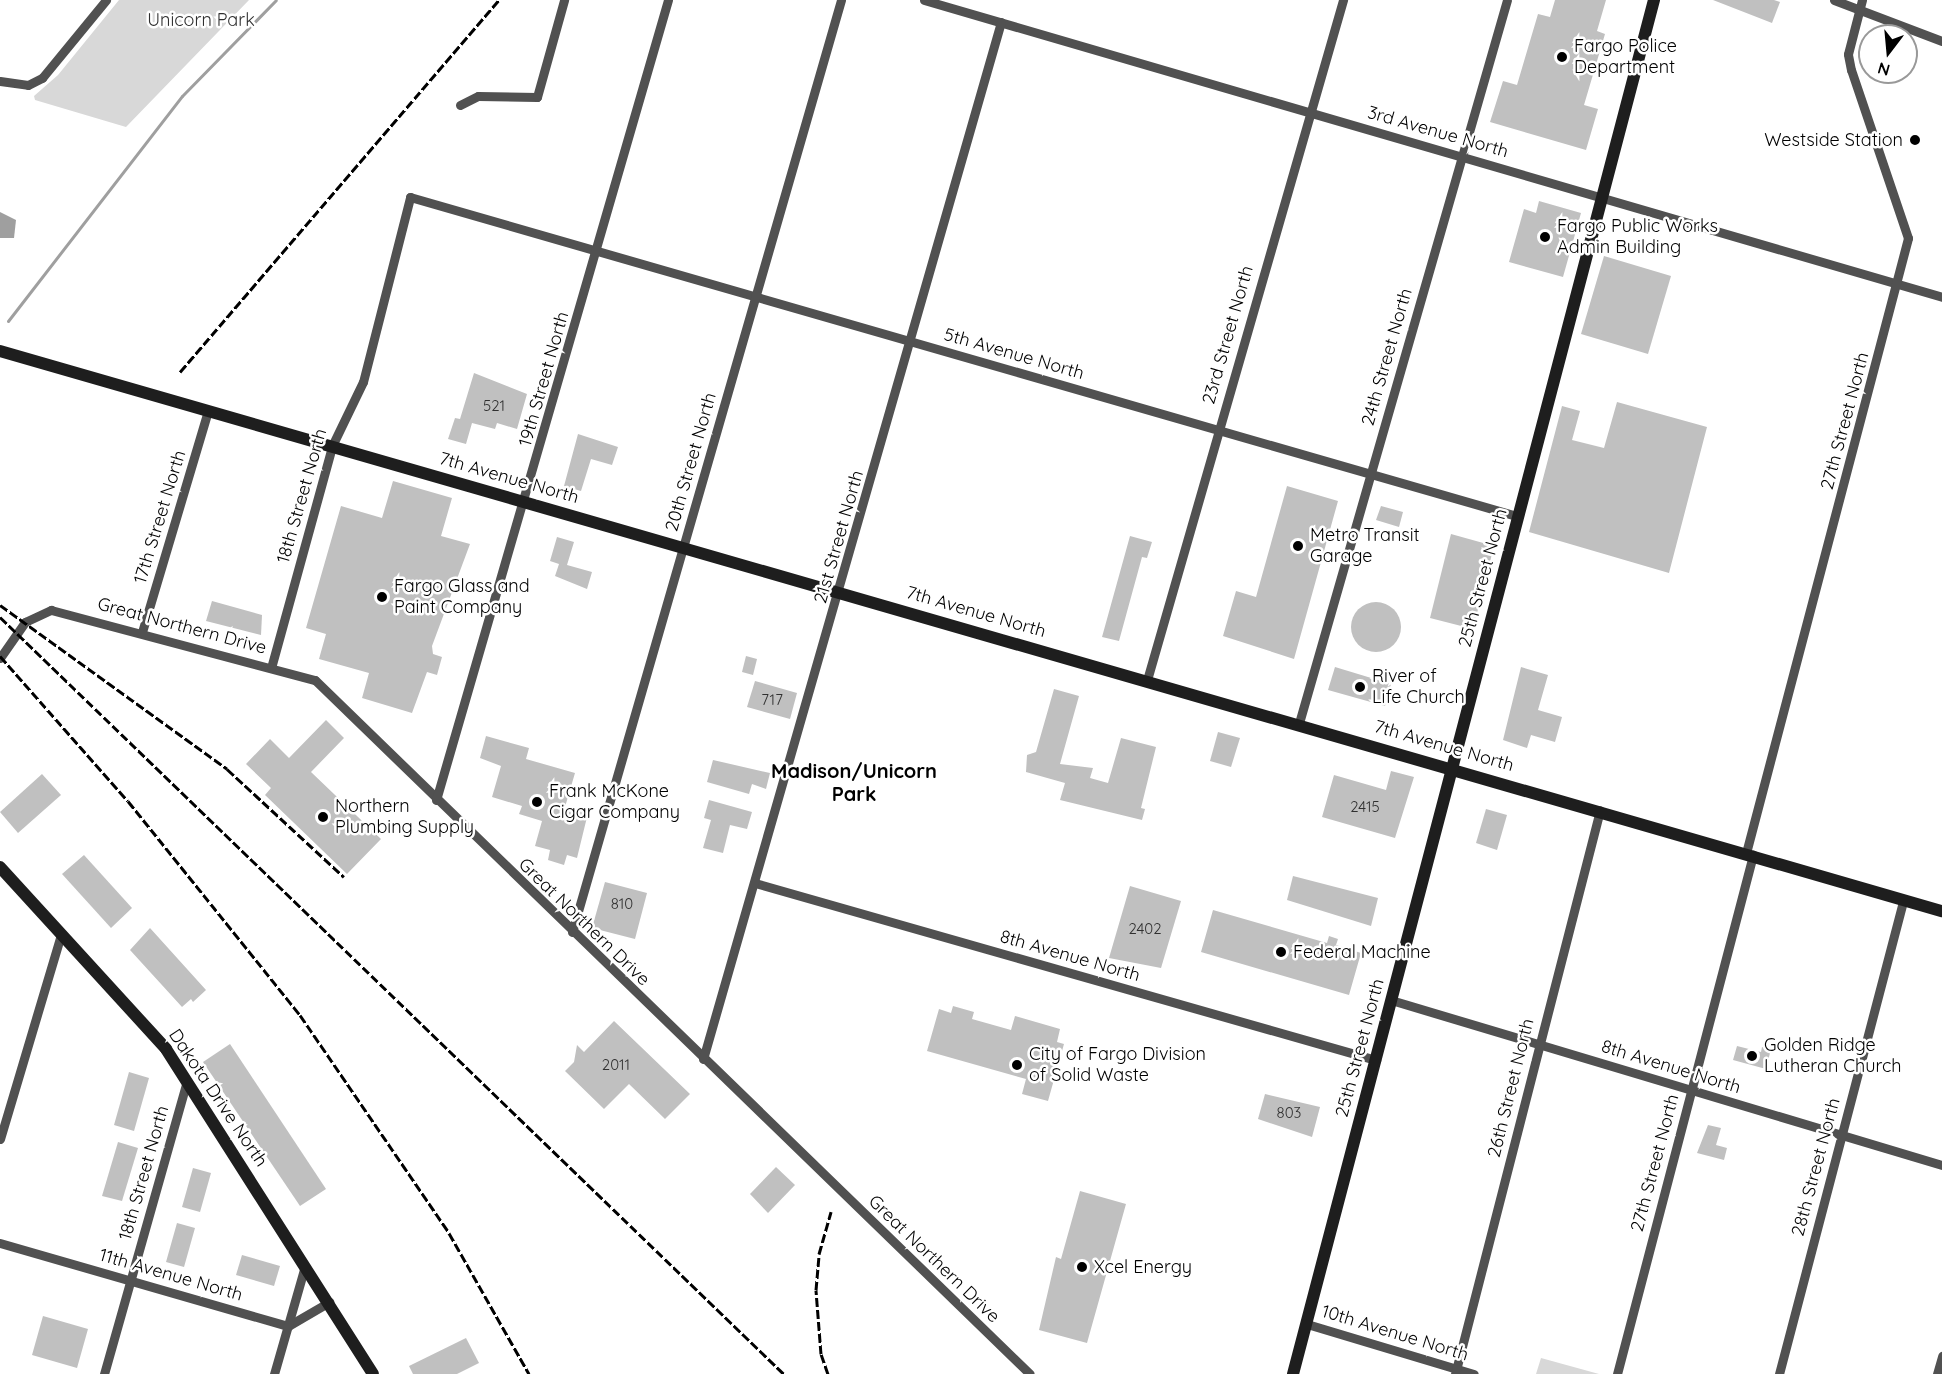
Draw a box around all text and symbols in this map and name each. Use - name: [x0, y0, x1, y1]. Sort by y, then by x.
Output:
- park label: Unicorn Park: [147, 9, 255, 31]
- north arrow: [1858, 24, 1918, 84]
- place label: Fargo Police Department: [1574, 36, 1677, 78]
- marker: Fargo Police Department: [1555, 50, 1569, 64]
- text: N: [1875, 58, 1892, 81]
- street label: 3rd Avenue North: [1365, 102, 1511, 162]
- place label: Westside Station: [1764, 129, 1903, 151]
- marker: Westside Station: [1908, 133, 1922, 147]
- place label: Fargo Public Works Admin Building: [1557, 216, 1718, 258]
- marker: Fargo Public Works Admin Building: [1538, 230, 1552, 244]
- street label: 23rd Street North: [1198, 263, 1258, 407]
- street label: 24th Street North: [1357, 286, 1417, 428]
- street label: 19th Street North: [514, 309, 574, 449]
- street label: 5th Avenue North: [941, 324, 1087, 384]
- street label: 27th Street North: [1816, 350, 1874, 492]
- street label: 20th Street North: [661, 390, 721, 534]
- house number: 521: [483, 397, 505, 415]
- street label: 18th Street North: [272, 426, 332, 566]
- street label: 17th Street North: [129, 448, 191, 586]
- street label: 7th Avenue North: [437, 448, 581, 508]
- street label: 21st Street North: [810, 468, 868, 606]
- street label: 25th Street North: [1454, 506, 1512, 650]
- place label: Metro Transit Garage: [1310, 525, 1420, 568]
- marker: Metro Transit Garage: [1291, 539, 1305, 553]
- place label: Fargo Glass and Paint Company: [394, 576, 530, 618]
- street label: 7th Avenue North: [904, 582, 1048, 642]
- marker: Fargo Glass and Paint Company: [375, 590, 389, 604]
- street label: Great Northern Drive: [95, 593, 269, 659]
- place label: River of Life Church: [1372, 666, 1465, 708]
- marker: River of Life Church: [1353, 680, 1367, 694]
- house number: 717: [761, 691, 783, 709]
- street label: 7th Avenue North: [1372, 716, 1516, 776]
- district label: Madison/Unicorn Park: [771, 758, 937, 805]
- place label: Frank McKone Cigar Company: [549, 781, 680, 824]
- marker: Frank McKone Cigar Company: [530, 795, 544, 809]
- place label: Northern Plumbing Supply: [335, 796, 474, 838]
- house number: 2415: [1350, 798, 1380, 816]
- marker: Northern Plumbing Supply: [316, 810, 330, 824]
- street label: Great Northern Drive: [514, 854, 654, 990]
- house number: 810: [611, 895, 633, 913]
- house number: 2402: [1128, 920, 1162, 938]
- street label: 8th Avenue North: [997, 926, 1143, 986]
- place label: Federal Machine: [1293, 941, 1431, 963]
- marker: Federal Machine: [1274, 945, 1288, 959]
- street label: 25th Street North: [1331, 976, 1389, 1120]
- street label: 26th Street North: [1483, 1016, 1539, 1160]
- street label: Dakota Drive North: [164, 1025, 272, 1171]
- place label: Golden Ridge Lutheran Church: [1764, 1035, 1902, 1078]
- street label: 8th Avenue North: [1599, 1036, 1743, 1098]
- place label: City of Fargo Division of Solid Waste: [1029, 1044, 1206, 1086]
- marker: Golden Ridge Lutheran Church: [1745, 1049, 1759, 1063]
- house number: 2011: [602, 1056, 630, 1074]
- marker: City of Fargo Division of Solid Waste: [1010, 1058, 1024, 1072]
- street label: 27th Street North: [1626, 1092, 1684, 1234]
- street label: 28th Street North: [1787, 1095, 1845, 1239]
- street label: 18th Street North: [114, 1103, 174, 1243]
- house number: 803: [1277, 1104, 1301, 1122]
- street label: Great Northern Drive: [864, 1191, 1004, 1327]
- street label: 11th Avenue North: [97, 1244, 245, 1306]
- place label: Xcel Energy: [1094, 1256, 1192, 1278]
- marker: Xcel Energy: [1075, 1260, 1089, 1274]
- street label: 10th Avenue North: [1319, 1300, 1471, 1366]

